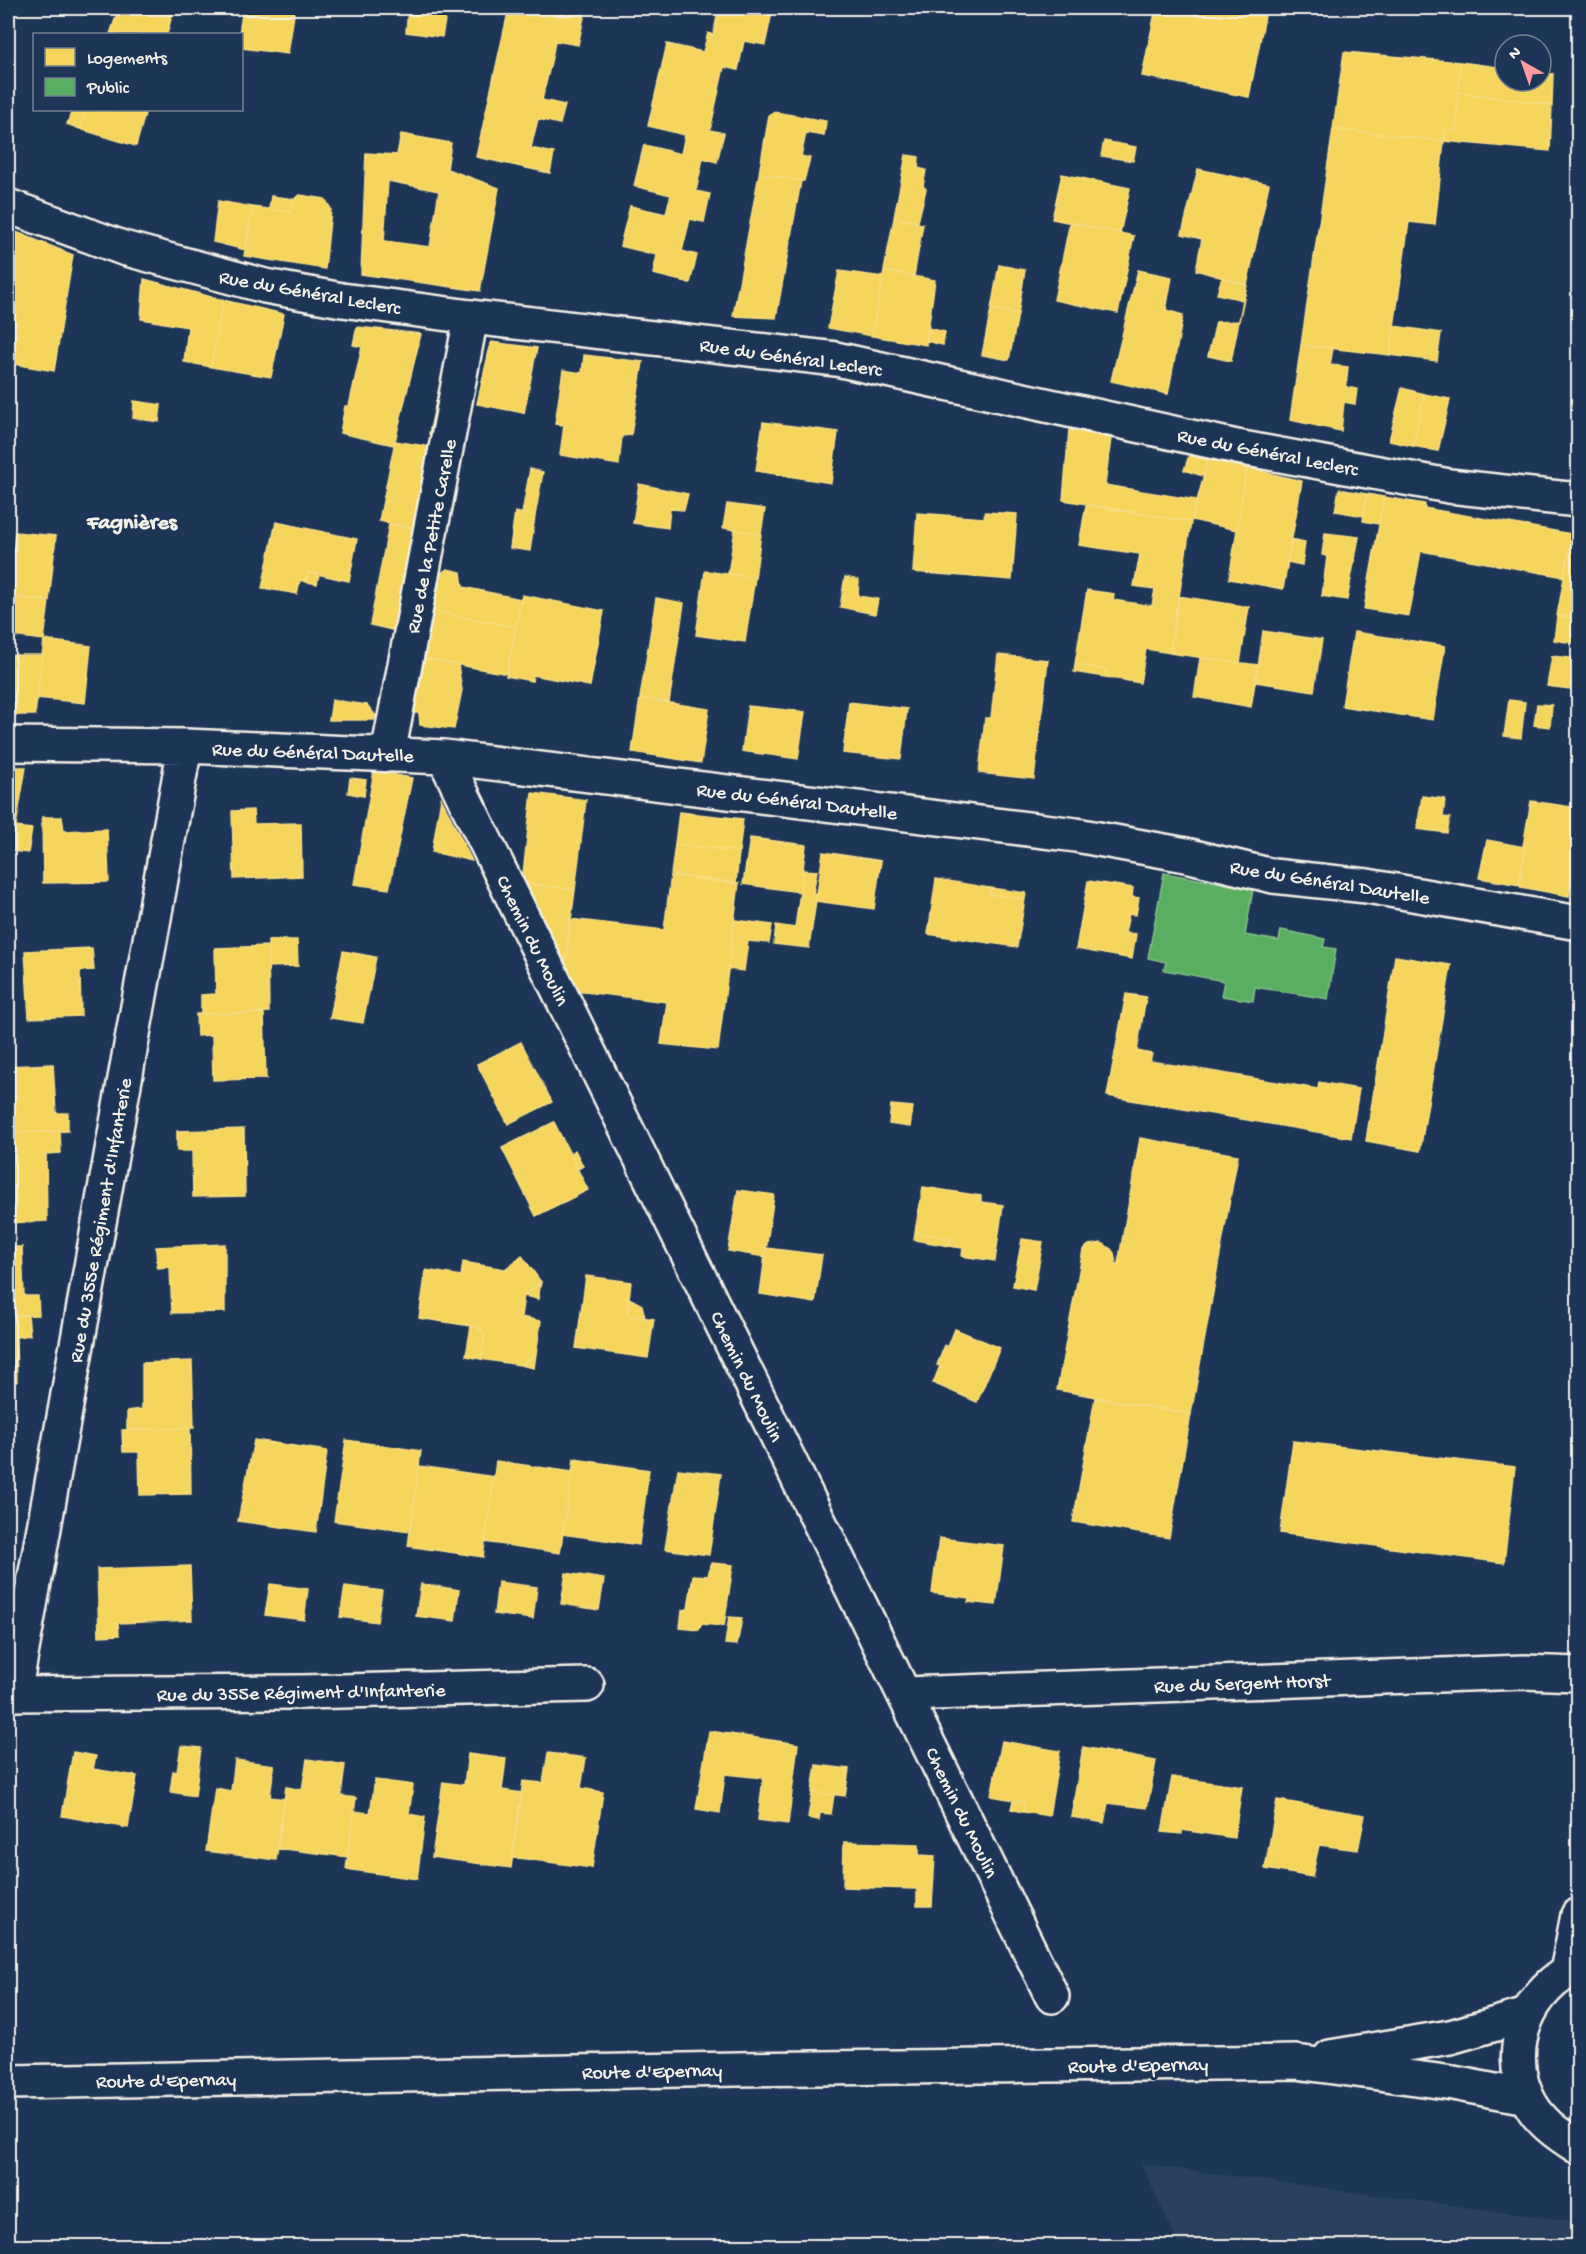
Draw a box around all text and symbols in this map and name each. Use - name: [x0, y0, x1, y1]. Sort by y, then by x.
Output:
- legend: [33, 33, 243, 111]
- north arrow: [1493, 33, 1553, 93]
- text: N: [1505, 43, 1526, 65]
- text: Logements: [87, 49, 168, 70]
- text: Public: [86, 79, 130, 100]
- street label: Rue du Général Leclerc: [217, 267, 403, 322]
- street label: Rue du Général Leclerc: [698, 335, 884, 384]
- street label: Rue du Général Leclerc: [1175, 426, 1361, 483]
- street label: Rue de la Petite Carelle: [403, 437, 464, 636]
- district label: Fagnières: [86, 511, 179, 537]
- street label: Rue du Général Dautelle: [212, 739, 415, 770]
- street label: Rue du Général Dautelle: [695, 780, 899, 827]
- street label: Rue du Général Dautelle: [1228, 857, 1432, 912]
- street label: Chemin du Moulin: [489, 872, 573, 1011]
- street label: Rue du 355e Régiment d'Infanterie: [66, 1076, 139, 1365]
- street label: Chemin du Moulin: [703, 1308, 787, 1447]
- street label: Rue du Sergent Horst: [1154, 1671, 1332, 1700]
- street label: Rue du 355e Régiment d'Infanterie: [157, 1680, 446, 1709]
- street label: Chemin du Moulin: [918, 1744, 1002, 1883]
- street label: Route d'Epernay: [1068, 2055, 1209, 2080]
- street label: Route d'Epernay: [582, 2061, 723, 2086]
- street label: Route d'Epernay: [96, 2070, 237, 2095]

